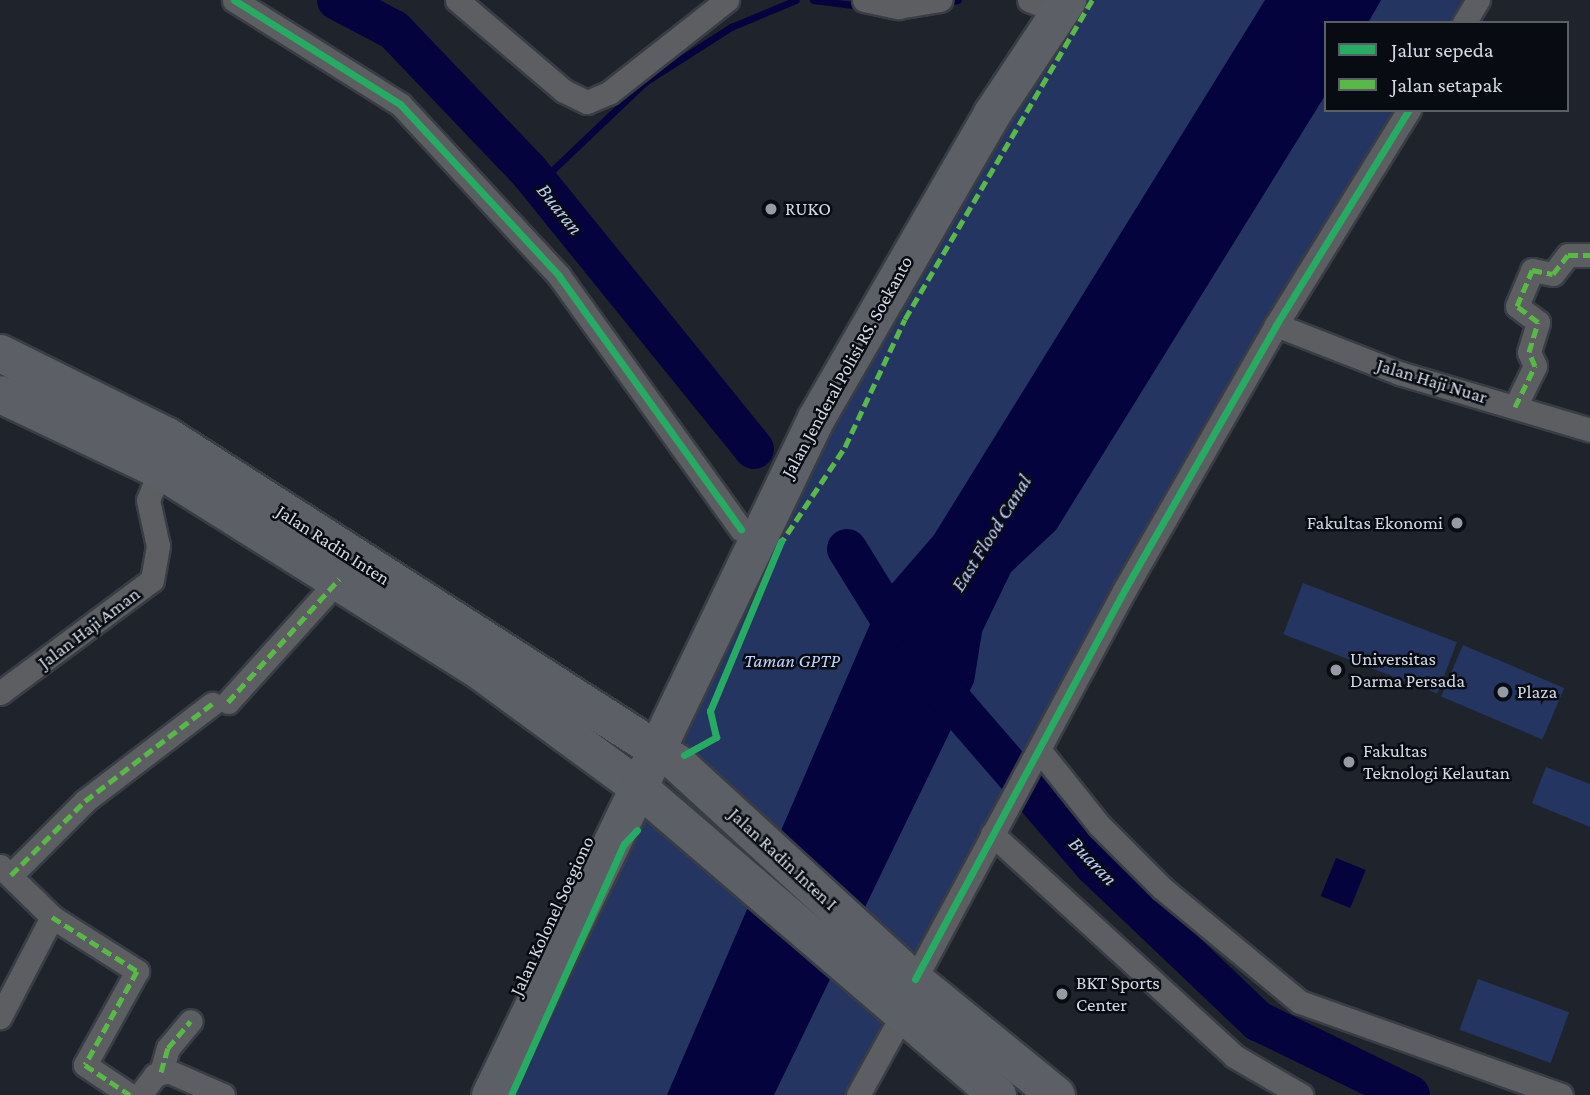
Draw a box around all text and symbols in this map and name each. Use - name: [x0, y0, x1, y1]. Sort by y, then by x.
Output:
- legend: [1324, 21, 1569, 112]
- text: Jalur sepeda: [1391, 38, 1493, 62]
- text: Jalan setapak: [1391, 73, 1502, 97]
- water label: Buaran: [532, 178, 588, 240]
- place label: RUKO: [785, 198, 831, 220]
- marker: RUKO: [763, 201, 779, 217]
- street label: Jalan Jenderal Polisi RS. Soekanto: [776, 252, 918, 482]
- street label: Jalan Haji Nuar: [1374, 353, 1490, 409]
- water label: East Flood Canal: [945, 470, 1037, 596]
- street label: Jalan Radin Inten: [272, 500, 394, 590]
- place label: Fakultas Ekonomi: [1307, 512, 1443, 534]
- marker: Fakultas Ekonomi: [1449, 515, 1465, 531]
- street label: Jalan Haji Aman: [34, 582, 144, 674]
- place label: Universitas Darma Persada: [1350, 648, 1465, 692]
- park label: Taman GPTP: [744, 650, 840, 672]
- marker: Universitas Darma Persada: [1328, 662, 1344, 678]
- place label: Plaza: [1517, 681, 1557, 703]
- marker: Plaza: [1495, 684, 1511, 700]
- place label: Fakultas Teknologi Kelautan: [1363, 740, 1510, 784]
- marker: Fakultas Teknologi Kelautan: [1341, 754, 1357, 770]
- street label: Jalan Radin Inten I: [724, 803, 842, 915]
- water label: Buaran: [1063, 831, 1123, 891]
- street label: Jalan Kolonel Soegiono: [505, 833, 599, 999]
- place label: BKT Sports Center: [1076, 972, 1160, 1016]
- marker: BKT Sports Center: [1054, 986, 1070, 1002]

